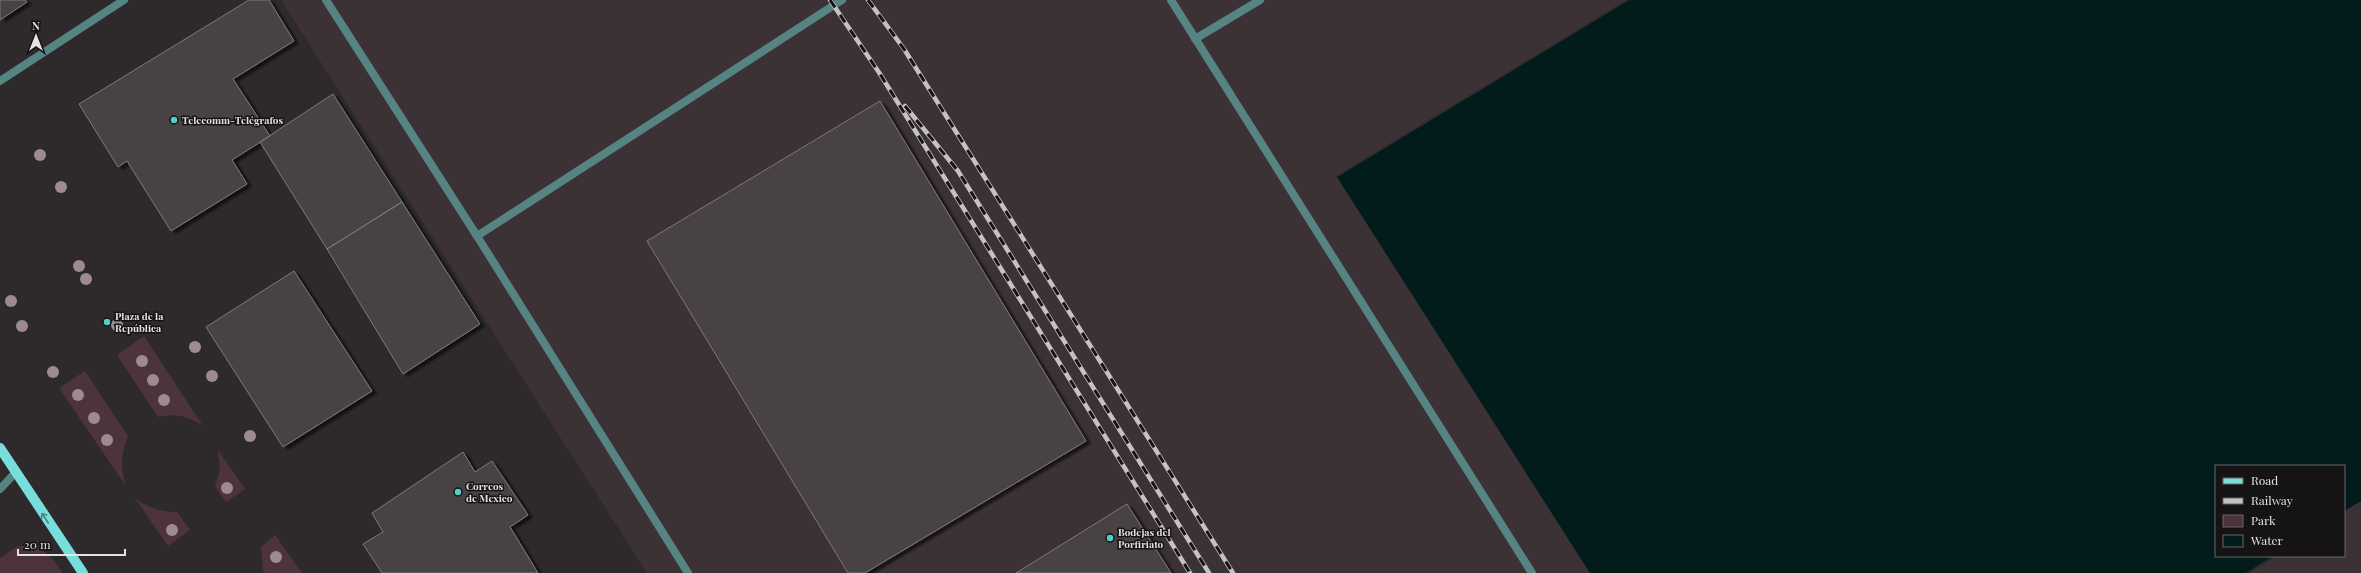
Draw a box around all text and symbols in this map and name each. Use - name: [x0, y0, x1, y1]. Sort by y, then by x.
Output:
- north arrow: [16, 16, 56, 56]
- text: N: [32, 18, 40, 33]
- place label: Telecomm-Telégrafos: [182, 113, 283, 127]
- marker: Telecomm-Telégrafos: [169, 115, 179, 125]
- place label: Plaza de la República: [115, 309, 164, 335]
- marker: Plaza de la República: [102, 317, 112, 327]
- legend: [2215, 465, 2345, 557]
- text: Road: [2251, 472, 2278, 488]
- place label: Correos de Mexico: [466, 479, 513, 505]
- marker: Correos de Mexico: [453, 487, 463, 497]
- text: Railway: [2251, 492, 2293, 508]
- one-way arrow: [41, 512, 49, 523]
- text: Park: [2251, 512, 2276, 528]
- place label: Bodejas del Porfiriato: [1118, 525, 1171, 551]
- scale bar: [18, 531, 125, 557]
- text: Water: [2250, 532, 2284, 548]
- marker: Bodejas del Porfiriato: [1105, 533, 1115, 543]
- text: 20 m: [24, 536, 51, 552]

